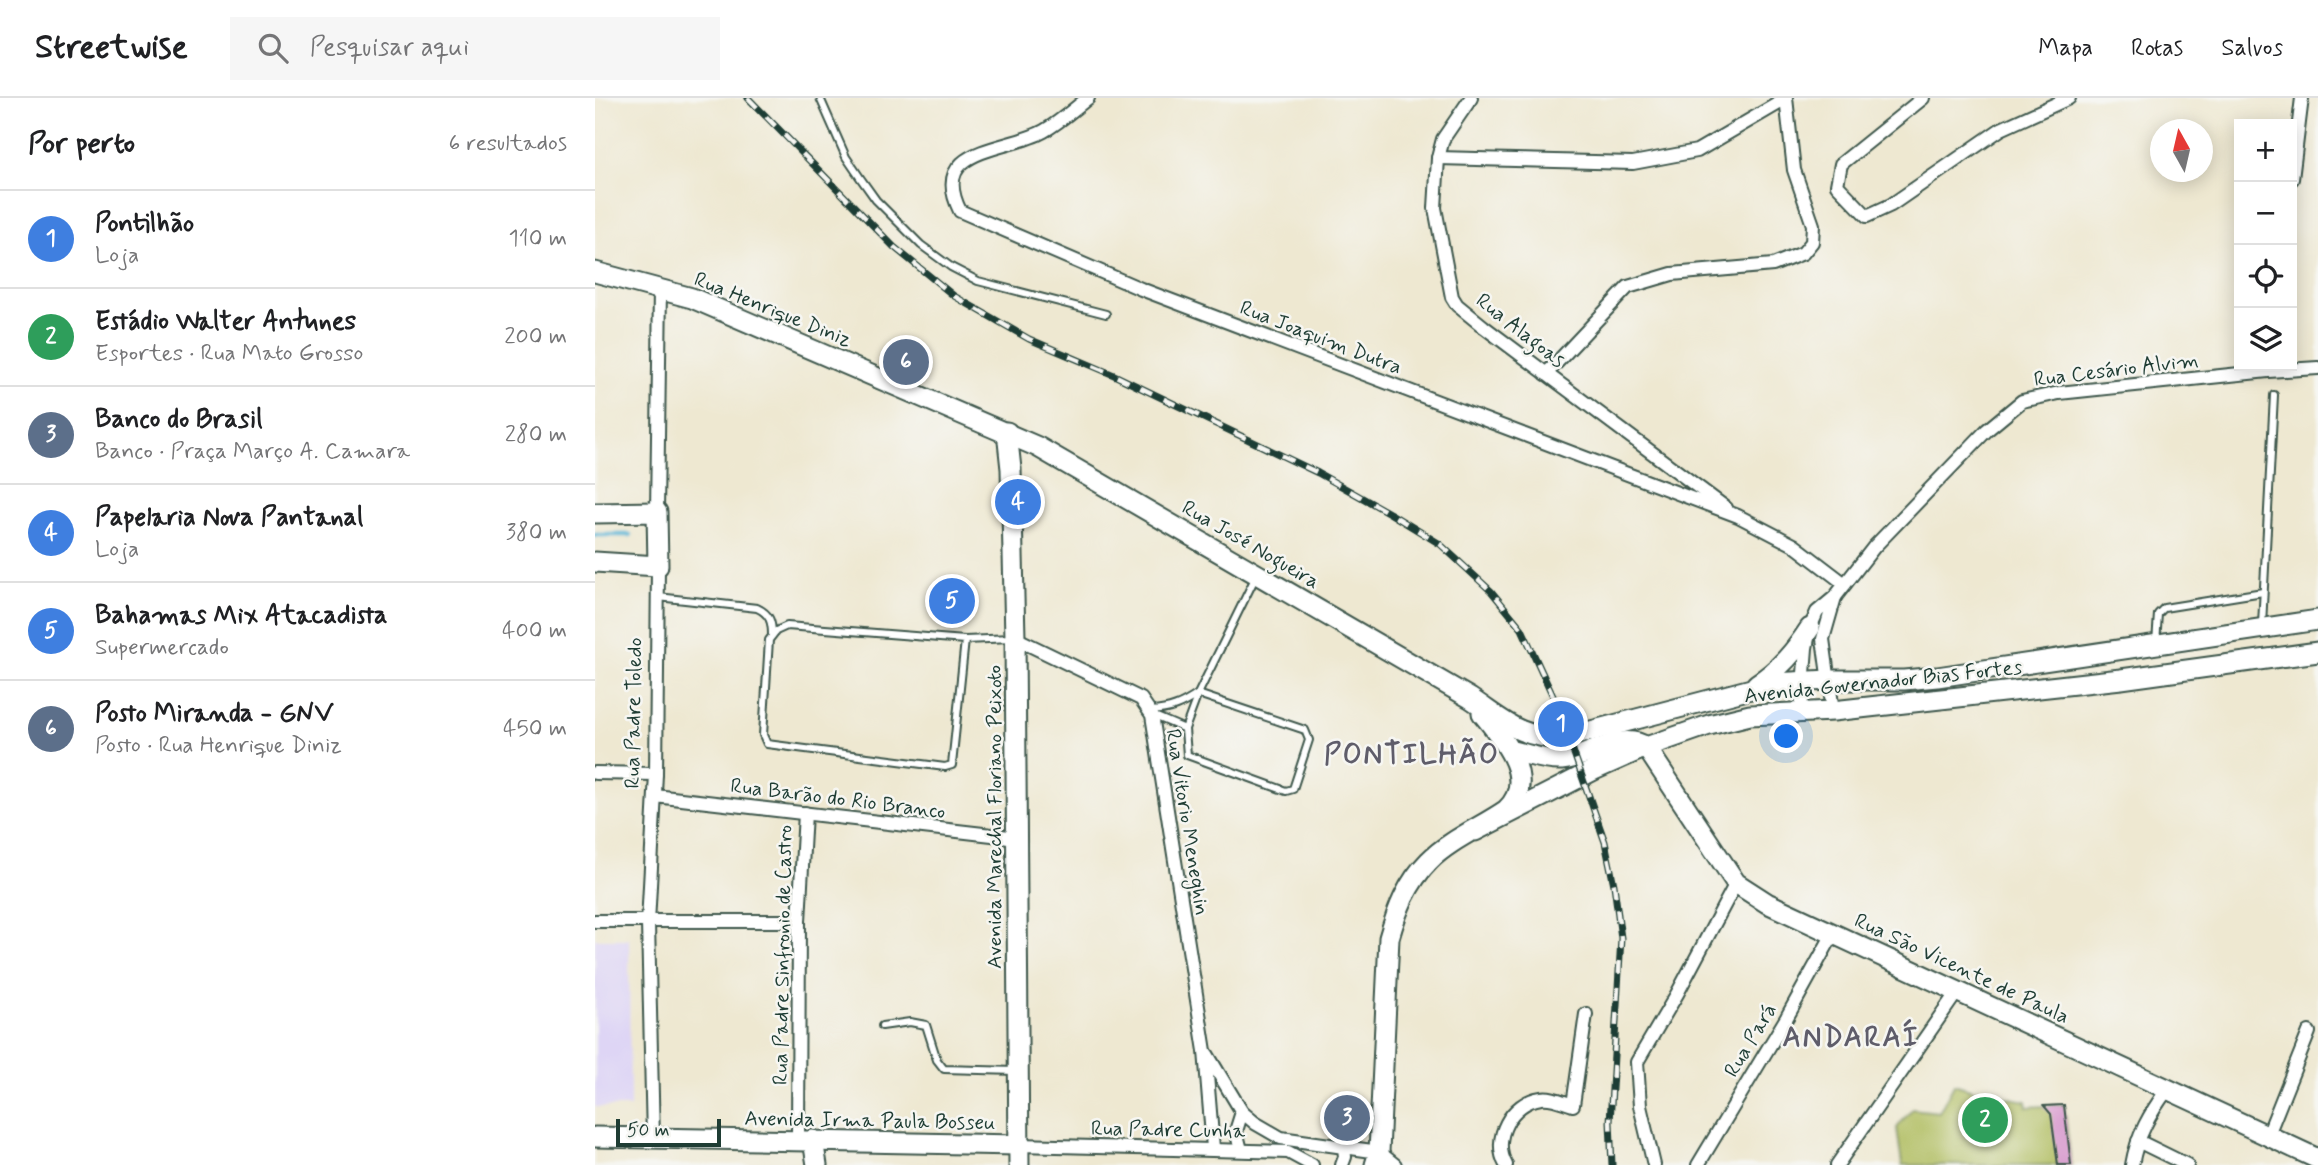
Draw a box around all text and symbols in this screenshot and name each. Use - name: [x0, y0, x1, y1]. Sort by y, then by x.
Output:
- search box: [230, 17, 720, 80]
- text: Streetwise: [35, 26, 188, 70]
- icon: search: [254, 29, 292, 67]
- text: Pesquisar aqui: [310, 31, 469, 65]
- text: Mapa: [2038, 33, 2093, 64]
- text: Rotas: [2131, 33, 2183, 64]
- text: Salvos: [2221, 33, 2283, 64]
- north arrow: [2150, 119, 2213, 182]
- map controls: [2234, 119, 2297, 371]
- button: +: [2234, 119, 2297, 182]
- text: Por perto: [28, 124, 135, 163]
- text: 6 resultados: [449, 129, 567, 159]
- button: −: [2234, 182, 2297, 245]
- text: Pontilhão: [95, 207, 194, 241]
- text: 1: [46, 224, 56, 254]
- text: 110 m: [508, 224, 567, 254]
- text: Loja: [95, 241, 139, 271]
- button: locate: [2234, 245, 2297, 308]
- street label: Rua Henrique Diniz: [690, 266, 856, 354]
- street label: Rua Alagoas: [1469, 287, 1571, 376]
- street label: Rua Joaquim Dutra: [1236, 294, 1406, 382]
- text: Estádio Walter Antunes: [95, 305, 356, 339]
- button: layers: [2234, 308, 2297, 371]
- text: 2: [45, 322, 57, 352]
- text: 200 m: [504, 322, 567, 352]
- pin: 6: [883, 336, 929, 388]
- text: Esportes · Rua Mato Grosso: [95, 339, 363, 369]
- street label: Rua Cesário Alvim: [2032, 346, 2200, 394]
- text: Banco do Brasil: [95, 403, 263, 437]
- text: 3: [46, 420, 56, 450]
- text: 280 m: [505, 420, 567, 450]
- text: Banco · Praça Março A. Camara: [95, 437, 410, 467]
- pin: 4: [995, 476, 1041, 528]
- street label: Rua José Nogueira: [1175, 494, 1325, 597]
- text: Papelaria Nova Pantanal: [95, 501, 363, 535]
- text: 4: [44, 518, 58, 548]
- text: 380 m: [506, 518, 567, 548]
- text: Loja: [95, 535, 139, 565]
- pin: 5: [929, 575, 975, 627]
- text: Bahamas Mix Atacadista: [95, 599, 387, 633]
- text: 5: [44, 616, 58, 646]
- text: 400 m: [502, 616, 567, 646]
- text: Supermercado: [95, 633, 229, 663]
- street label: Rua Padre Toledo: [619, 637, 649, 789]
- street label: Avenida Governador Bias Fortes: [1743, 653, 2023, 711]
- street label: Avenida Marechal Floriano Peixoto: [981, 665, 1009, 969]
- text: Posto Miranda - GNV: [95, 697, 334, 731]
- pin: 1: [1538, 698, 1584, 750]
- text: 6: [45, 714, 57, 744]
- text: 450 m: [503, 714, 567, 744]
- your location: [1769, 719, 1803, 753]
- street label: Rua Vitorio Meneghin: [1157, 727, 1216, 918]
- text: Posto · Rua Henrique Diniz: [95, 731, 342, 761]
- district label: PONTILHÃO: [1324, 737, 1500, 774]
- street label: Rua Barão do Rio Branco: [729, 772, 947, 826]
- street label: Rua Padre Sinfronio de Castro: [767, 825, 799, 1085]
- street label: Rua São Vicente de Paula: [1850, 907, 2074, 1031]
- street label: Rua Pará: [1718, 998, 1784, 1083]
- district label: ANDARAÍ: [1782, 1018, 1920, 1057]
- pin: 3: [1324, 1092, 1370, 1144]
- pin: 2: [1962, 1094, 2008, 1146]
- street label: Avenida Irma Paula Bosseu: [744, 1105, 996, 1137]
- street label: Rua Padre Cunha: [1091, 1115, 1246, 1145]
- scale bar: [616, 1116, 721, 1148]
- text: 50 m: [627, 1118, 670, 1143]

